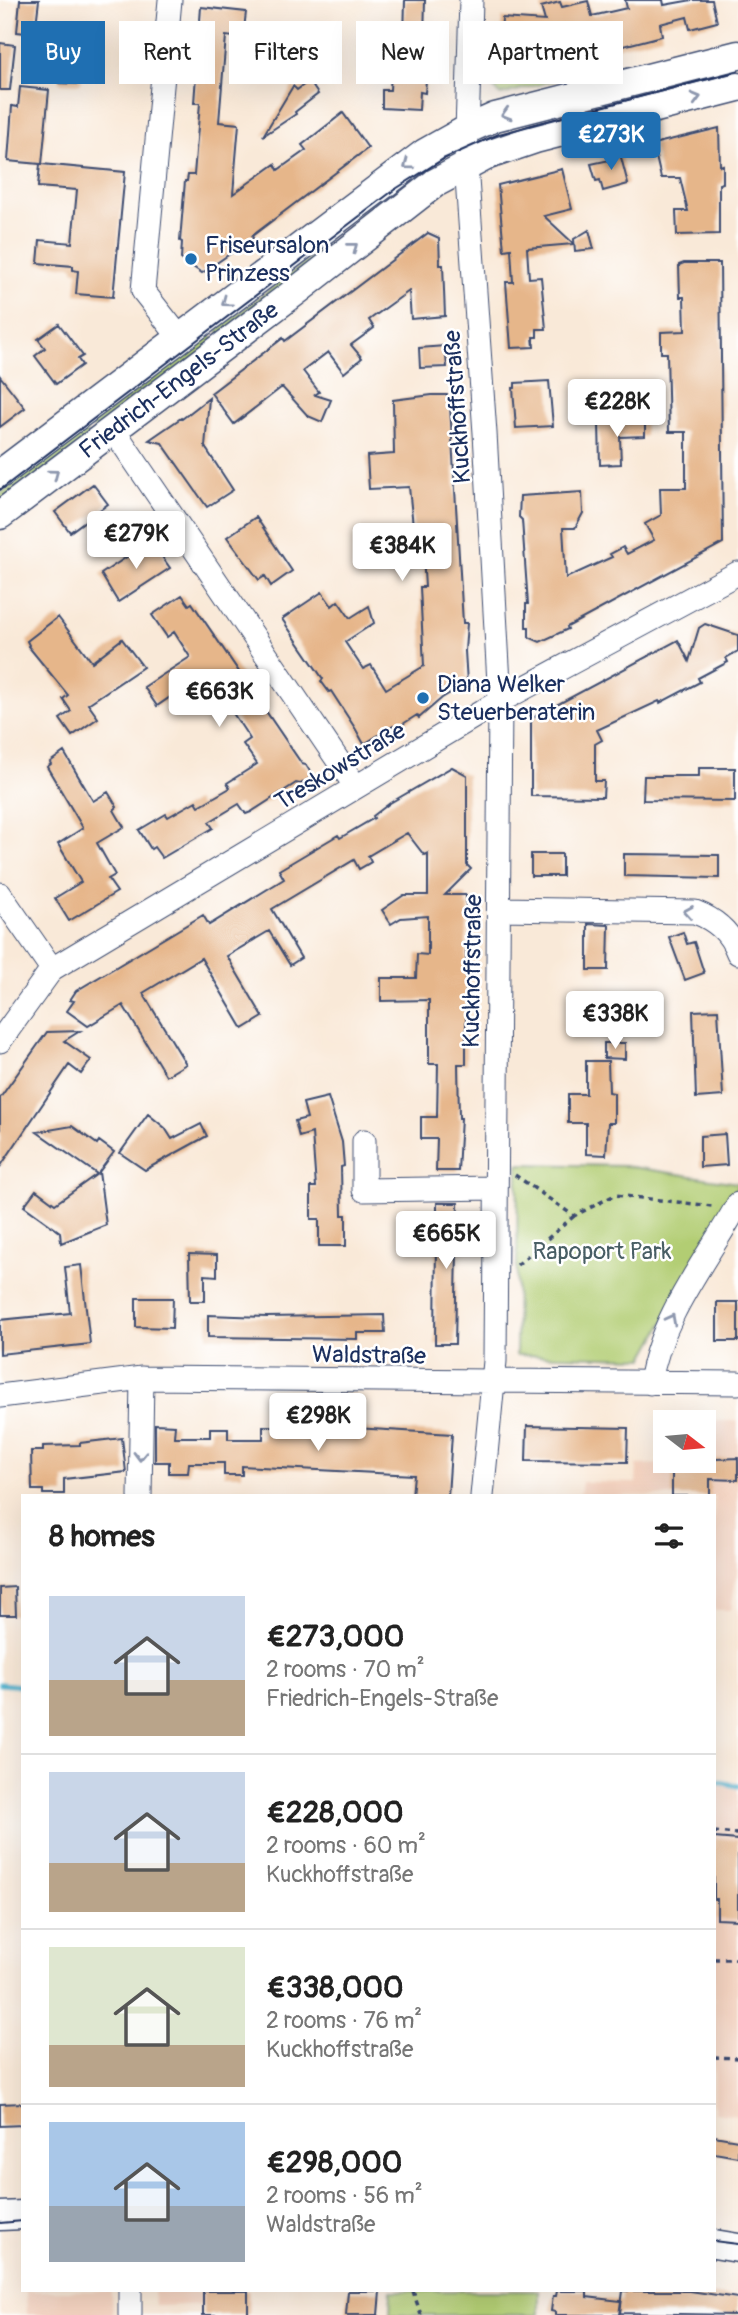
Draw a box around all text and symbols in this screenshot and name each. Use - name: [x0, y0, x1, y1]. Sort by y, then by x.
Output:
- chip: Buy: [21, 21, 105, 84]
- chip: Rent: [119, 21, 215, 84]
- chip: Filters: [229, 21, 342, 84]
- chip: New: [356, 21, 449, 84]
- chip: Apartment: [463, 21, 623, 84]
- one-way arrow: [690, 92, 702, 107]
- one-way arrow: [500, 106, 512, 121]
- pin: €273K: [562, 113, 660, 172]
- text: €273K: [578, 120, 644, 149]
- one-way arrow: [404, 157, 416, 170]
- place label: Friseursalon Prinzess: [205, 231, 329, 288]
- one-way arrow: [345, 242, 357, 255]
- marker: Friseursalon Prinzess: [183, 251, 199, 267]
- one-way arrow: [222, 294, 234, 307]
- street label: Friedrich-Engels-Straße: [74, 296, 285, 465]
- street label: Kuckhoffstraße: [438, 329, 477, 485]
- pin: €228K: [568, 380, 666, 439]
- text: €228K: [584, 387, 650, 416]
- one-way arrow: [47, 469, 59, 482]
- pin: €279K: [87, 512, 185, 571]
- text: €279K: [103, 519, 169, 548]
- pin: €384K: [353, 524, 451, 583]
- text: €384K: [369, 531, 435, 560]
- pin: €663K: [170, 670, 268, 729]
- place label: Diana Welker Steuerberaterin: [437, 670, 595, 727]
- text: €663K: [185, 677, 253, 706]
- marker: Diana Welker Steuerberaterin: [415, 690, 431, 706]
- street label: Treskowstraße: [270, 716, 411, 817]
- street label: Kuckhoffstraße: [457, 894, 488, 1048]
- one-way arrow: [682, 905, 694, 920]
- pin: €338K: [566, 992, 664, 1051]
- text: €338K: [582, 999, 648, 1028]
- pin: €665K: [397, 1212, 495, 1271]
- text: €665K: [412, 1219, 480, 1248]
- park label: Rapoport Park: [532, 1237, 672, 1266]
- one-way arrow: [663, 1313, 676, 1326]
- street label: Waldstraße: [312, 1340, 426, 1371]
- pin: €298K: [269, 1394, 367, 1453]
- text: €298K: [285, 1401, 351, 1430]
- north arrow: [653, 1410, 716, 1474]
- map controls: [653, 1410, 716, 1473]
- one-way arrow: [133, 1451, 148, 1462]
- icon: filters: [650, 1517, 688, 1555]
- text: 8 homes: [49, 1518, 155, 1555]
- text: €273,000: [266, 1618, 404, 1655]
- icon: home: [105, 1624, 189, 1708]
- text: 2 rooms · 70 m²: [266, 1655, 425, 1684]
- text: Friedrich-Engels-Straße: [266, 1684, 498, 1713]
- text: €228,000: [266, 1794, 404, 1831]
- icon: home: [105, 1800, 189, 1884]
- text: 2 rooms · 60 m²: [266, 1831, 426, 1860]
- text: Kuckhoffstraße: [266, 1860, 413, 1889]
- text: €338,000: [266, 1969, 404, 2006]
- icon: home: [105, 1975, 189, 2059]
- text: 2 rooms · 76 m²: [266, 2006, 422, 2035]
- text: Kuckhoffstraße: [266, 2035, 413, 2064]
- text: €298,000: [266, 2144, 402, 2181]
- icon: home: [105, 2150, 189, 2234]
- text: 2 rooms · 56 m²: [266, 2181, 423, 2210]
- text: Waldstraße: [266, 2210, 375, 2239]

